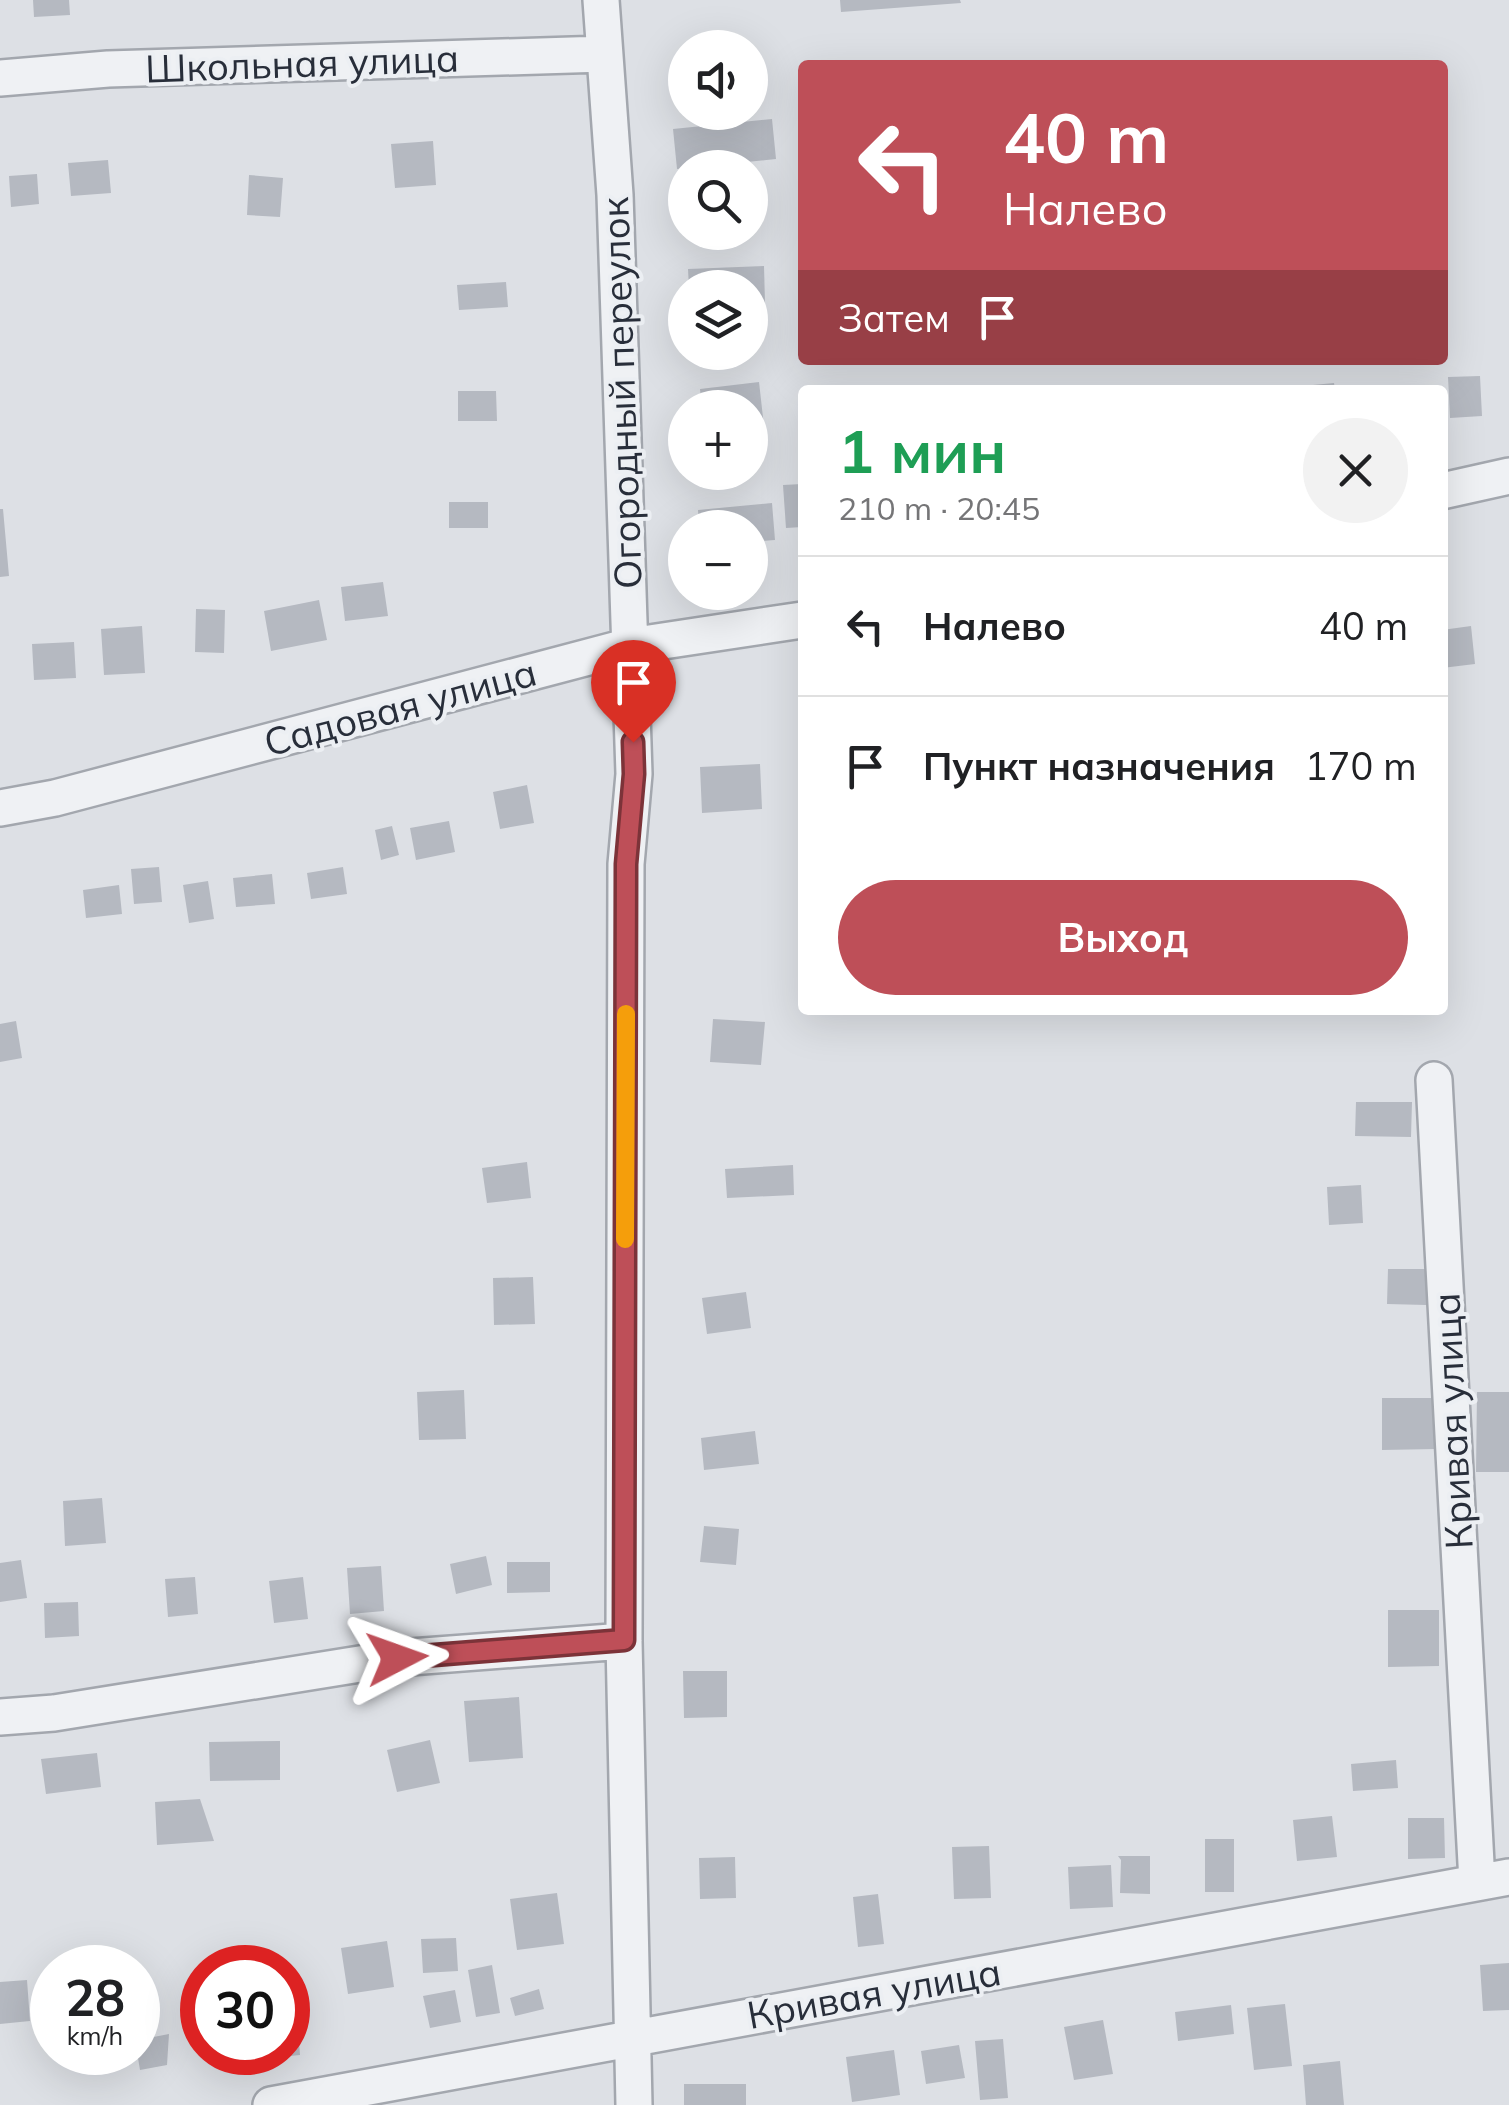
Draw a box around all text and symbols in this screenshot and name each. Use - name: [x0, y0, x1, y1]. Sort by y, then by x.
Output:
- map controls: [668, 30, 768, 610]
- button: sound: [668, 30, 768, 130]
- street label: Школьная улица: [144, 34, 460, 92]
- text: 40 m: [1003, 93, 1169, 181]
- icon: left: [838, 100, 968, 230]
- button: search: [668, 150, 768, 250]
- text: Налево: [1003, 180, 1168, 236]
- street label: Огородный переулок: [590, 196, 652, 590]
- button: layers: [668, 270, 768, 370]
- icon: arrive: [970, 290, 1025, 345]
- text: Затем: [838, 294, 950, 342]
- button: +: [668, 390, 768, 490]
- text: 1 мин: [838, 413, 1006, 488]
- button: close: [1303, 418, 1408, 523]
- text: 210 m · 20:45: [838, 488, 1040, 528]
- button: −: [668, 510, 768, 610]
- icon: left: [838, 599, 893, 654]
- text: Налево: [923, 602, 1066, 650]
- text: 40 m: [1319, 602, 1408, 650]
- pin: [591, 640, 676, 743]
- street label: Садовая улица: [259, 648, 541, 766]
- icon: arrive: [606, 655, 661, 710]
- icon: arrive: [838, 739, 893, 794]
- text: Пункт назначения: [923, 742, 1275, 790]
- text: 170 m: [1305, 742, 1417, 790]
- button: Выход: [838, 880, 1408, 995]
- street label: Кривая улица: [1421, 1292, 1483, 1550]
- position arrow: [345, 1606, 449, 1710]
- speed limit sign: 30: [180, 1945, 310, 2075]
- street label: Кривая улица: [743, 1947, 1005, 2039]
- text: 28: [65, 1966, 125, 2029]
- text: km/h: [67, 2020, 123, 2051]

